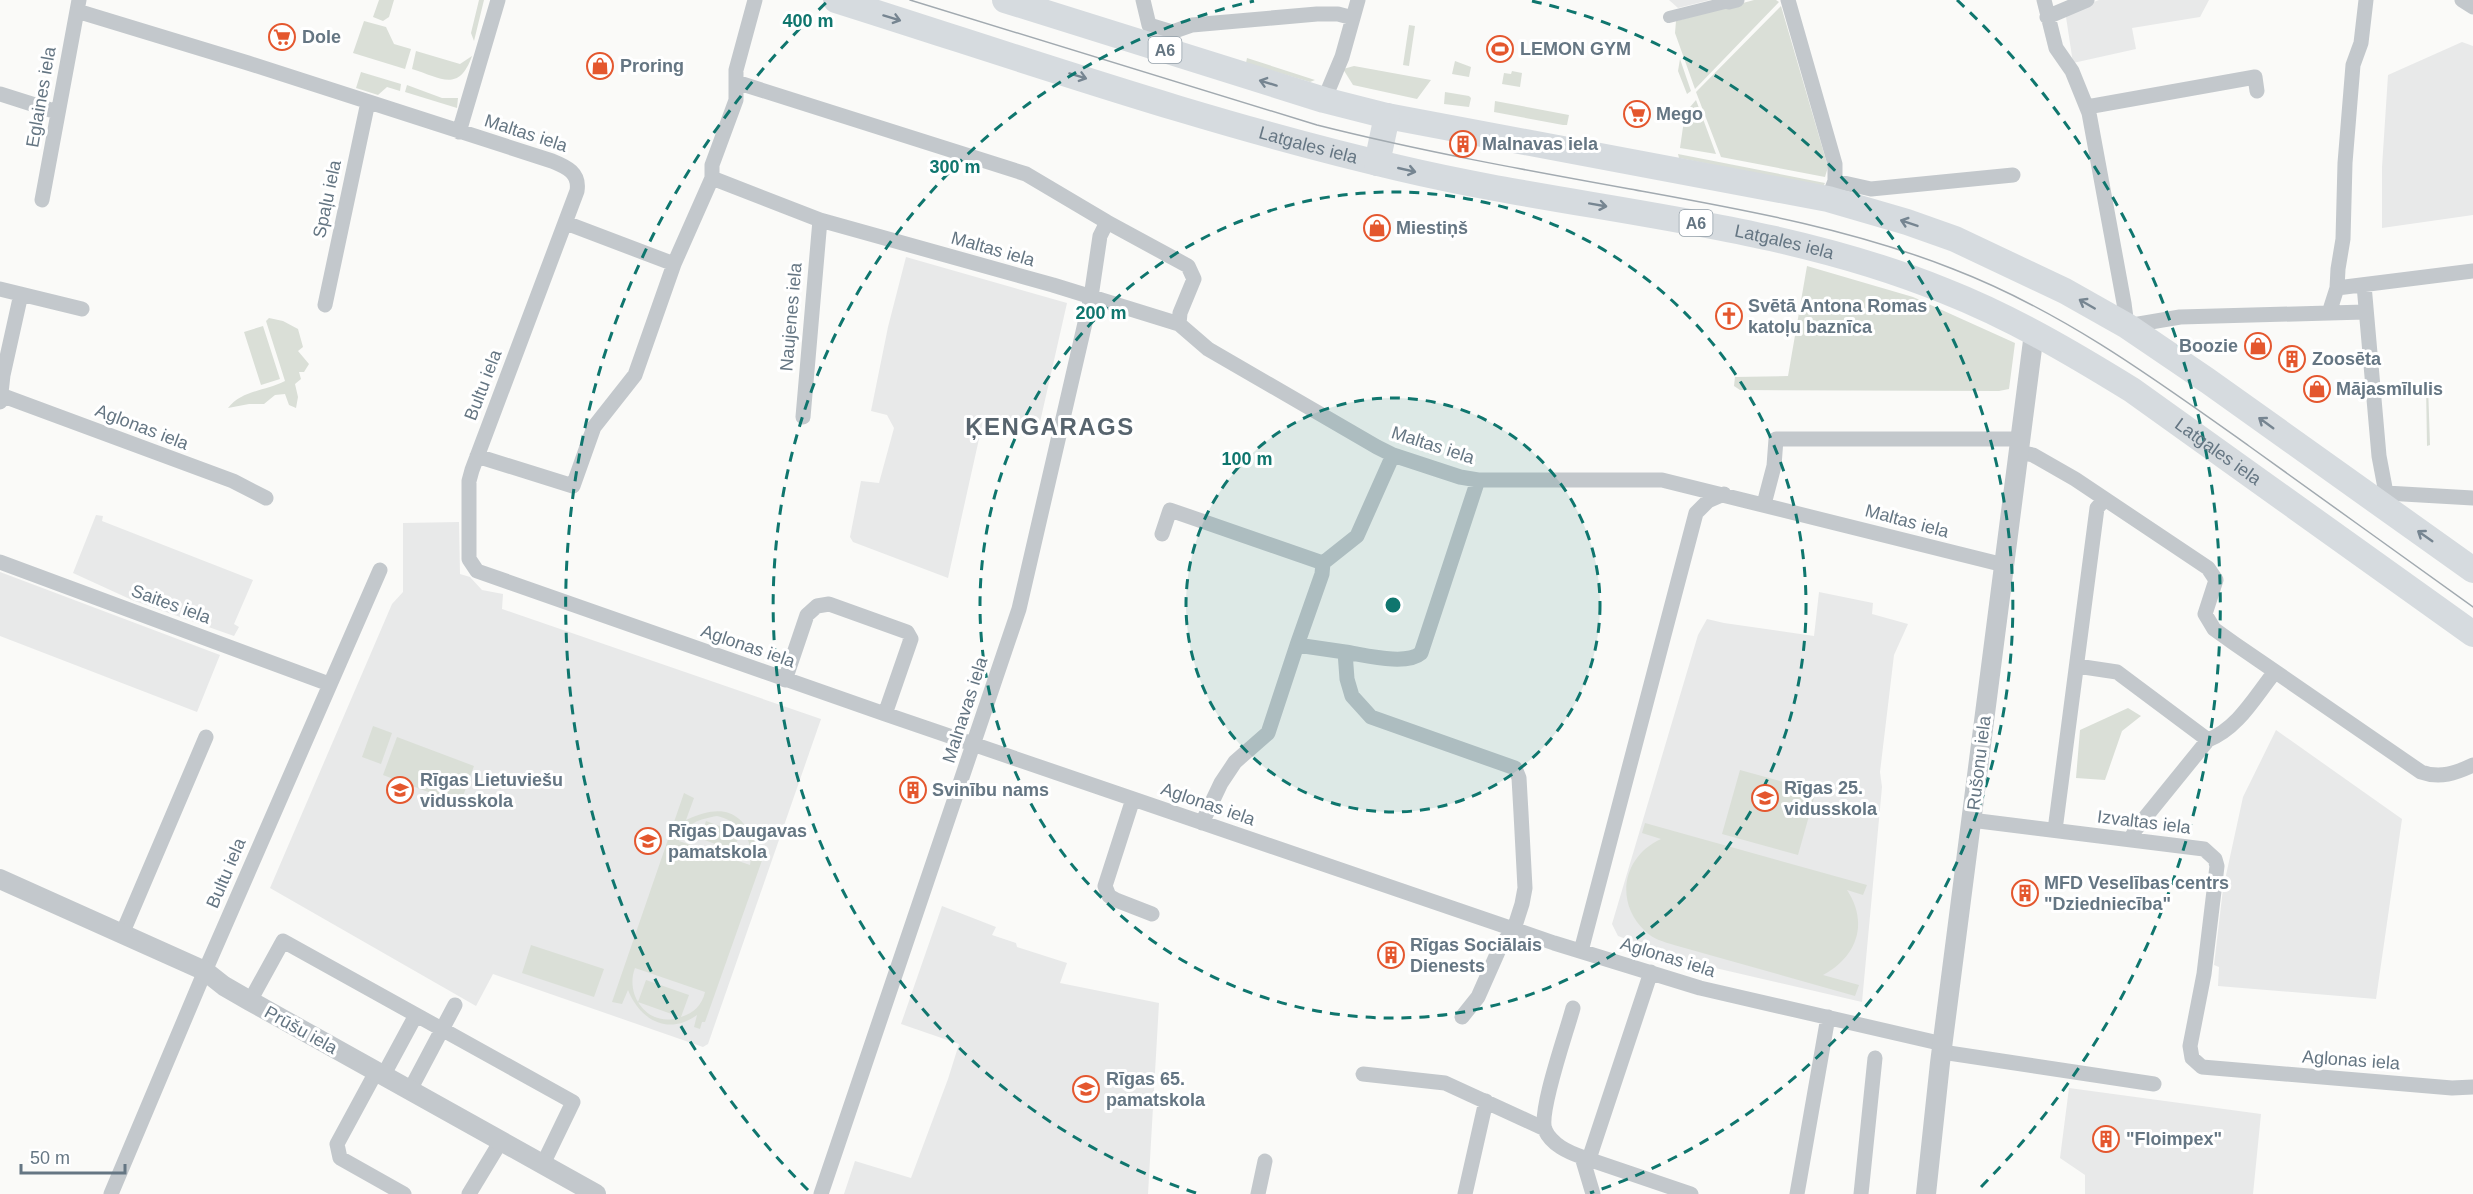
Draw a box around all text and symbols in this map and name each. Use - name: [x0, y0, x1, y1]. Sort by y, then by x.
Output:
- text: 400 m: [782, 11, 834, 31]
- one-way arrow: [882, 13, 901, 24]
- supermarket icon: Dole: [267, 22, 297, 52]
- place label: Dole: [302, 27, 341, 47]
- sports icon: LEMON GYM: [1485, 34, 1515, 64]
- road number: A6: [1148, 37, 1182, 63]
- place label: LEMON GYM: [1520, 39, 1631, 59]
- street label: Eglaines iela: [22, 44, 60, 149]
- shop icon: Proring: [585, 51, 615, 81]
- place label: Proring: [620, 56, 684, 76]
- one-way arrow: [1068, 71, 1087, 82]
- one-way arrow: [1259, 76, 1278, 87]
- supermarket icon: Mego: [1622, 99, 1652, 129]
- place label: Mego: [1656, 104, 1703, 124]
- street label: Maltas iela: [482, 110, 571, 156]
- street label: Latgales iela: [1257, 122, 1360, 168]
- building icon: Malnavas iela: [1448, 129, 1478, 159]
- place label: Malnavas iela: [1482, 134, 1599, 154]
- street label: Spaļu iela: [309, 157, 345, 240]
- text: 300 m: [929, 157, 981, 177]
- one-way arrow: [1396, 165, 1416, 176]
- one-way arrow: [1588, 200, 1608, 211]
- road number: A6: [1680, 210, 1712, 236]
- shop icon: Miestiņš: [1362, 213, 1392, 243]
- one-way arrow: [1900, 217, 1919, 228]
- place label: Miestiņš: [1396, 218, 1468, 238]
- street label: Latgales iela: [1733, 221, 1837, 263]
- street label: Maltas iela: [949, 228, 1038, 271]
- street label: Naujenes iela: [776, 261, 806, 372]
- place label: Svētā Antona Romas katoļu baznīca: [1748, 296, 1927, 337]
- one-way arrow: [2079, 297, 2096, 309]
- church icon: Svētā Antona Romas katoļu baznīca: [1714, 301, 1744, 331]
- text: 200 m: [1075, 303, 1127, 323]
- shop icon: Boozie: [2243, 331, 2273, 361]
- place label: Boozie: [2179, 336, 2238, 356]
- building icon: Zoosēta: [2277, 344, 2307, 374]
- street label: Bultu iela: [460, 346, 506, 423]
- place label: Zoosēta: [2312, 349, 2382, 369]
- shop icon: Mājasmīlulis: [2302, 374, 2332, 404]
- place label: Mājasmīlulis: [2336, 379, 2443, 399]
- street label: Aglonas iela: [93, 400, 192, 454]
- district label: ĶENGARAGS: [965, 413, 1135, 440]
- street label: Latgales iela: [2171, 414, 2266, 490]
- one-way arrow: [2259, 417, 2275, 429]
- street label: Maltas iela: [1389, 422, 1478, 468]
- text: 100 m: [1221, 449, 1273, 469]
- street label: Maltas iela: [1863, 500, 1952, 542]
- one-way arrow: [2418, 530, 2434, 542]
- street label: Saites iela: [129, 580, 214, 628]
- centre of rings: [1383, 595, 1403, 615]
- street label: Aglonas iela: [698, 621, 799, 672]
- street label: Malnavas iela: [938, 654, 992, 765]
- street label: Rušonu iela: [1963, 714, 1995, 811]
- place label: Rīgas Lietuviešu vidusskola: [420, 770, 563, 811]
- school or university icon: Rīgas Lietuviešu vidusskola: [385, 775, 415, 805]
- building icon: Svinību nams: [898, 775, 928, 805]
- place label: Rīgas 25. vidusskola: [1784, 778, 1878, 819]
- street label: Aglonas iela: [1158, 779, 1259, 830]
- place label: Svinību nams: [932, 780, 1049, 800]
- school or university icon: Rīgas 25. vidusskola: [1750, 783, 1780, 813]
- street label: Izvaltas iela: [2096, 806, 2193, 838]
- place label: Rīgas Daugavas pamatskola: [668, 821, 807, 862]
- school or university icon: Rīgas Daugavas pamatskola: [633, 826, 663, 856]
- street label: Bultu iela: [202, 834, 250, 911]
- place label: MFD Veselības centrs "Dziedniecība": [2044, 873, 2229, 914]
- building icon: MFD Veselības centrs "Dziedniecība": [2010, 878, 2040, 908]
- street label: Aglonas iela: [1618, 933, 1719, 981]
- place label: Rīgas Sociālais Dienests: [1410, 935, 1542, 976]
- building icon: Rīgas Sociālais Dienests: [1376, 940, 1406, 970]
- street label: Prūšu iela: [261, 1002, 342, 1059]
- street label: Aglonas iela: [2301, 1047, 2402, 1073]
- place label: Rīgas 65. pamatskola: [1106, 1069, 1206, 1110]
- school or university icon: Rīgas 65. pamatskola: [1071, 1074, 1101, 1104]
- building icon: "Floimpex": [2091, 1124, 2121, 1154]
- place label: "Floimpex": [2126, 1129, 2222, 1149]
- scale bar: [21, 1137, 124, 1175]
- text: 50 m: [30, 1148, 70, 1168]

